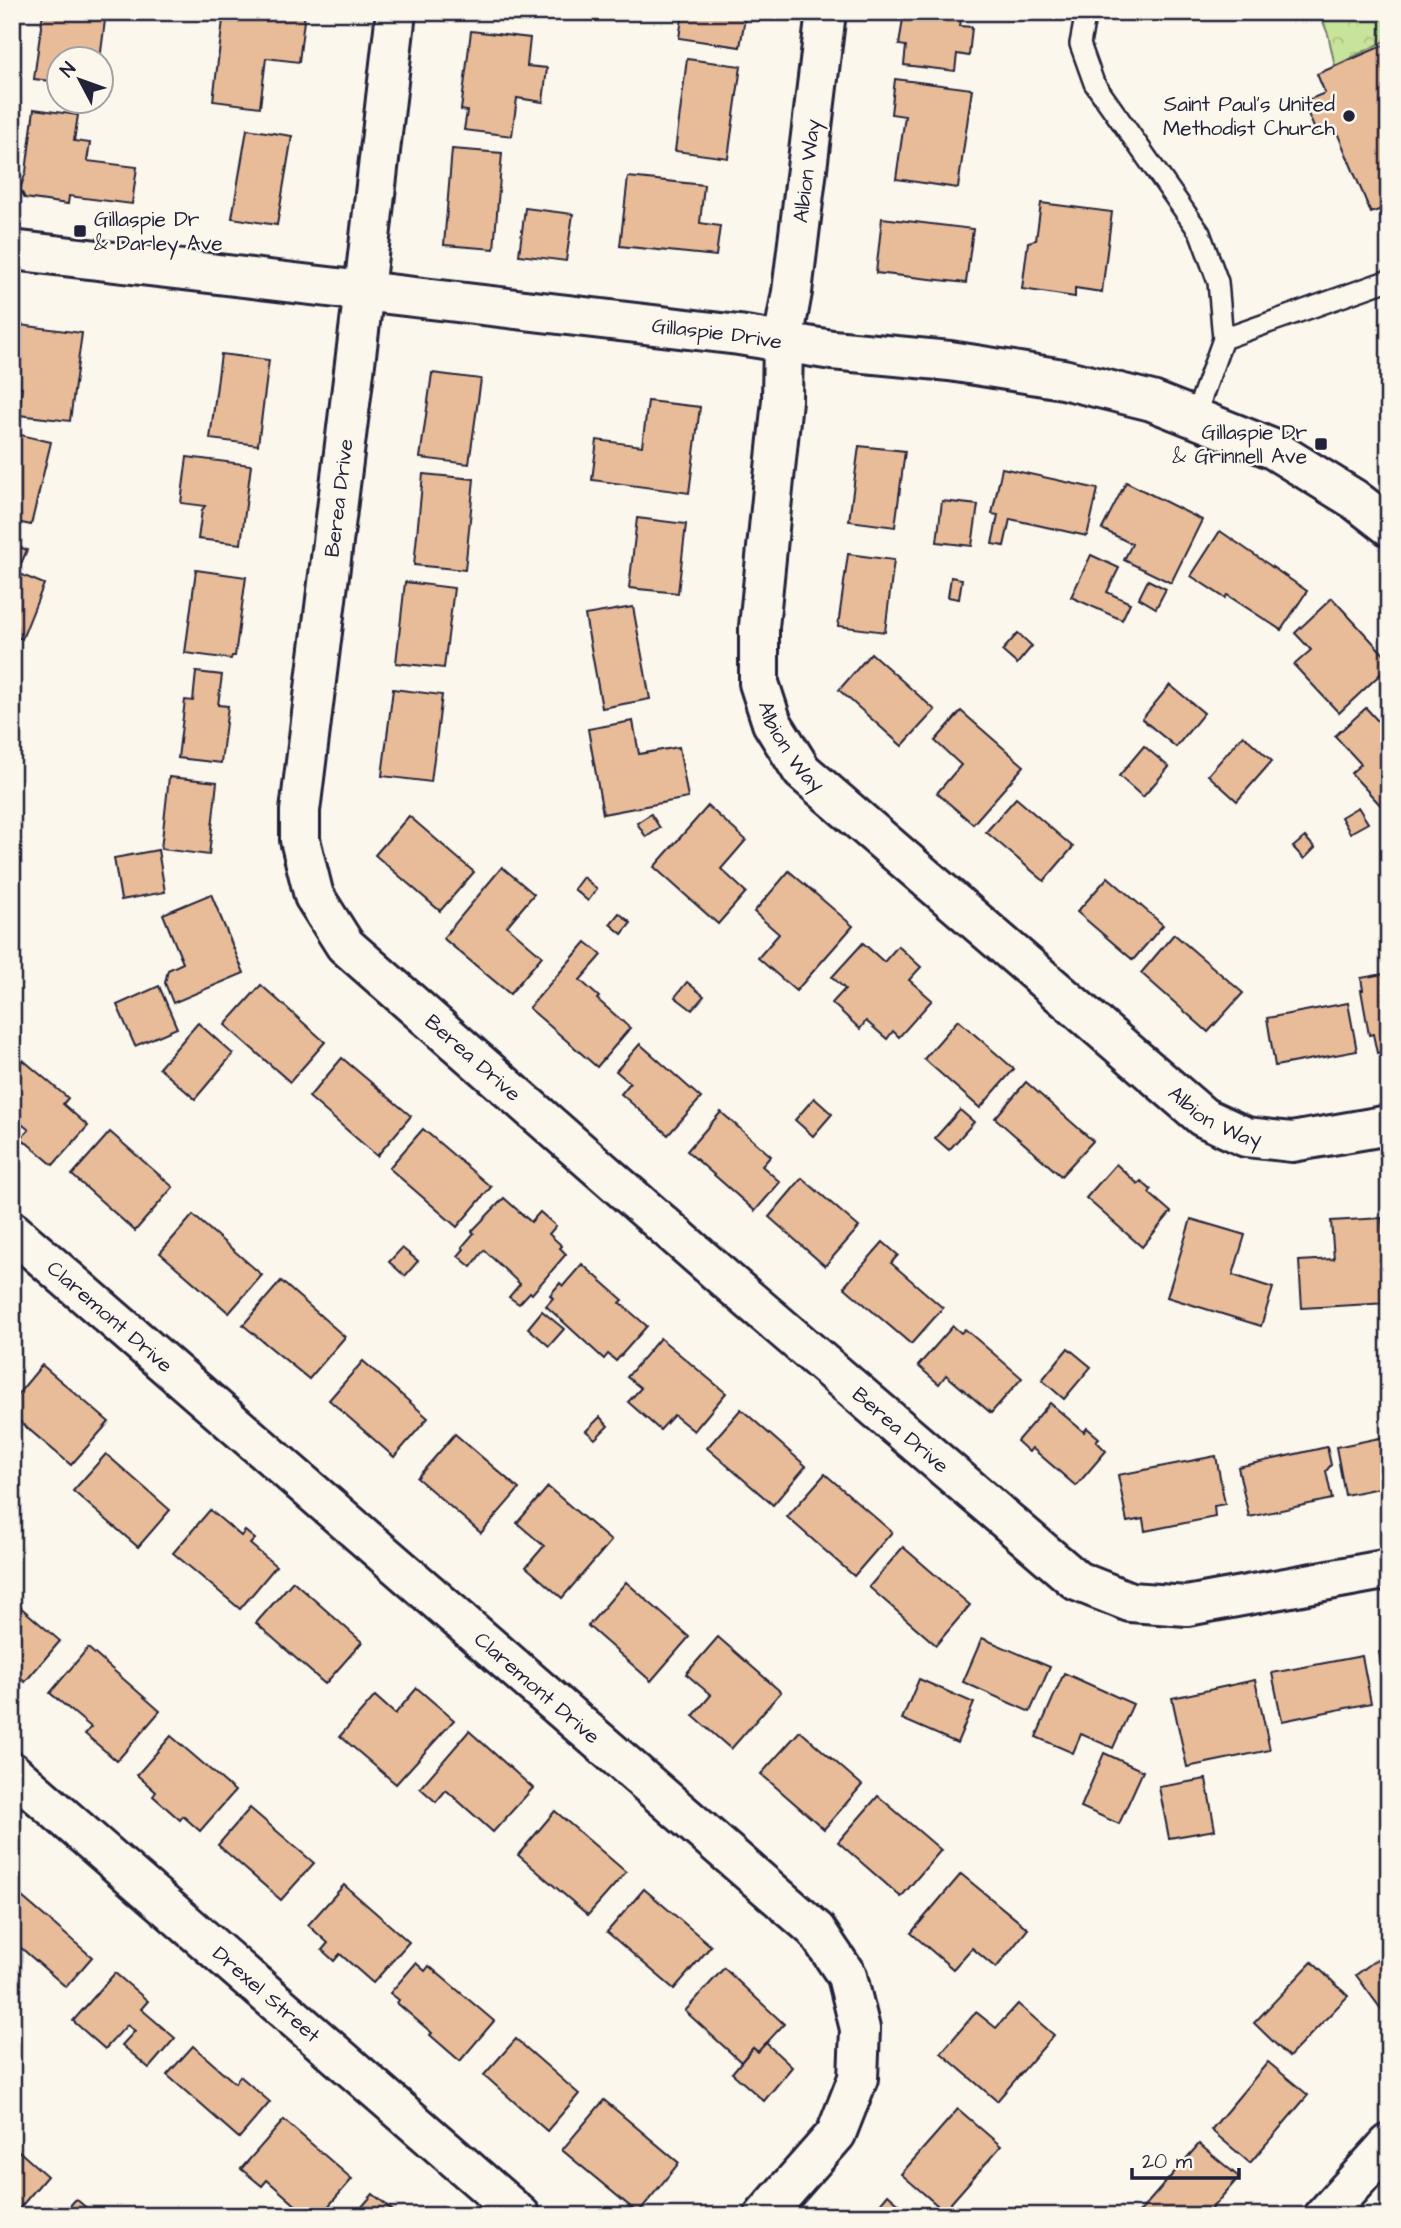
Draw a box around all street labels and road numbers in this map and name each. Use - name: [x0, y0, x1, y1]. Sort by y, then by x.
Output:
- street label: Albion Way: [786, 117, 830, 225]
- street label: Gillaspie Drive: [650, 310, 784, 356]
- street label: Berea Drive: [317, 437, 361, 559]
- street label: Albion Way: [751, 697, 831, 800]
- street label: Berea Drive: [419, 1007, 527, 1108]
- street label: Albion Way: [1162, 1079, 1263, 1155]
- street label: Claremont Drive: [41, 1253, 179, 1379]
- street label: Berea Drive: [846, 1380, 955, 1480]
- street label: Claremont Drive: [468, 1625, 606, 1750]
- street label: Drexel Street: [207, 1939, 327, 2050]

